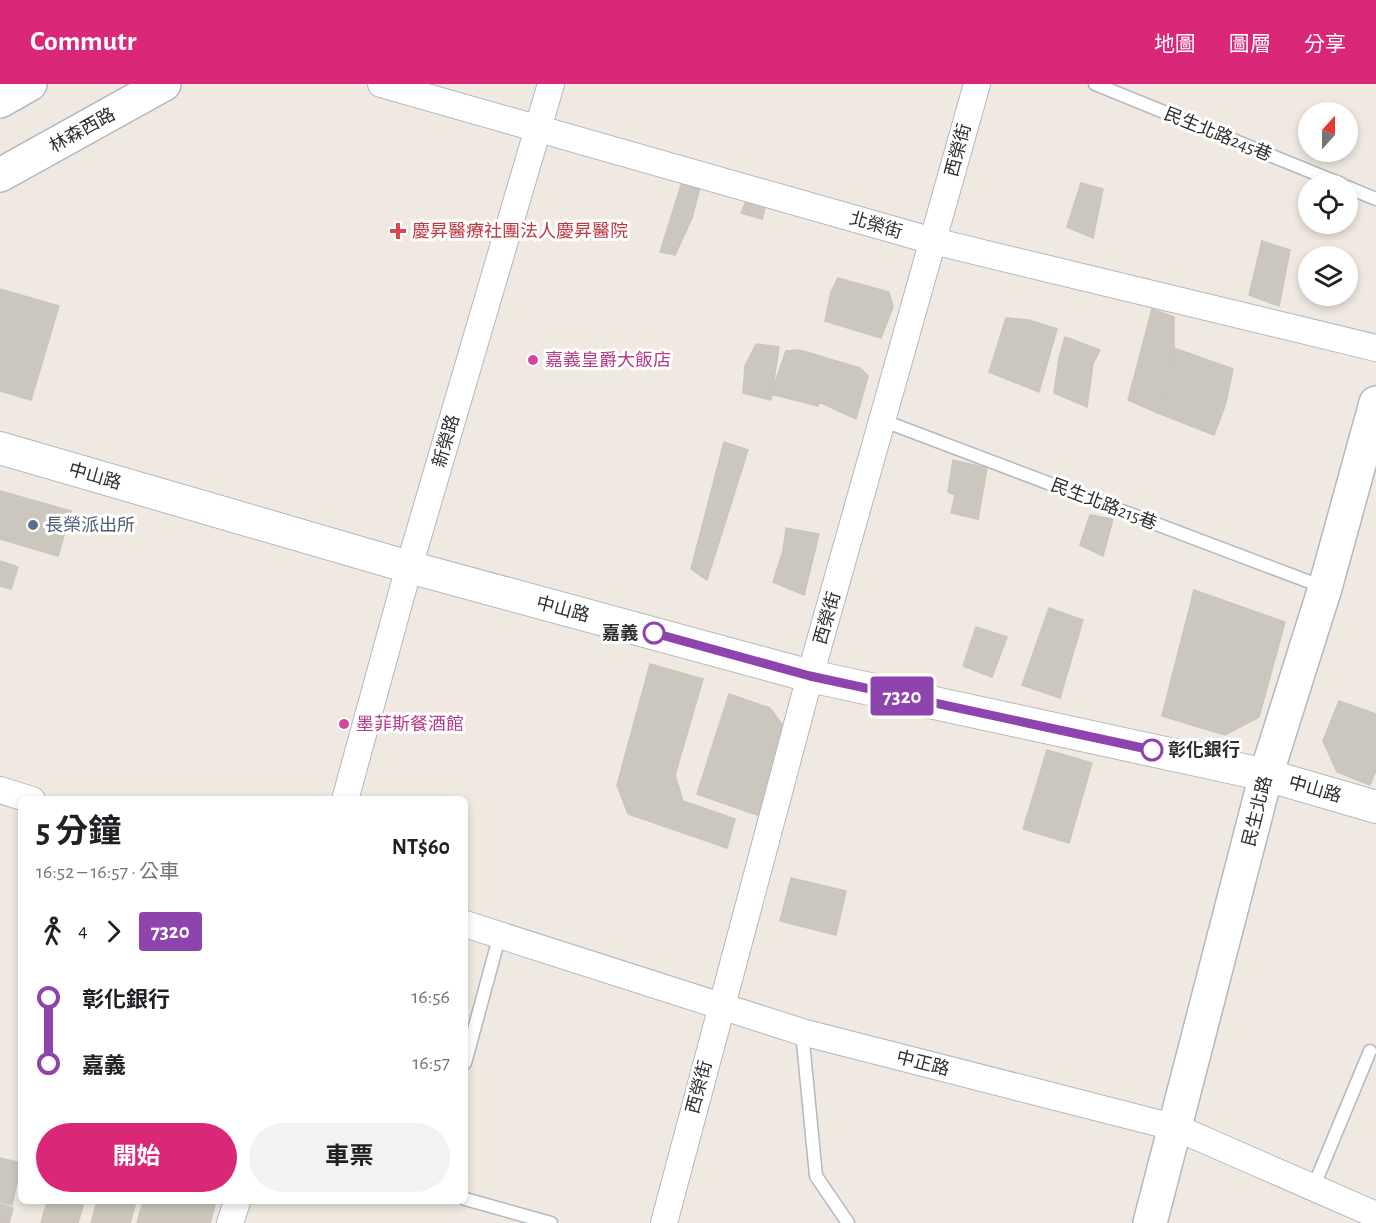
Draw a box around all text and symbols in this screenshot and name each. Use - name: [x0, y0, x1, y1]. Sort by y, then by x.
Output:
- text: Commutr: [30, 28, 137, 56]
- text: 地圖: [1154, 34, 1196, 55]
- text: 圖層: [1229, 34, 1271, 55]
- text: 分享: [1304, 34, 1346, 55]
- north arrow: [1298, 102, 1358, 162]
- map controls: [1298, 102, 1358, 306]
- street label: 民生北路245巷: [1161, 103, 1275, 165]
- street label: 林森西路: [46, 104, 118, 156]
- street label: 西榮街: [941, 121, 975, 179]
- button: locate: [1298, 174, 1358, 234]
- street label: 北榮街: [847, 208, 905, 242]
- place label: 慶昇醫療社團法人慶昇醫院: [412, 221, 628, 241]
- marker: 慶昇醫療社團法人慶昇醫院: [389, 222, 407, 240]
- button: layers: [1298, 246, 1358, 306]
- place label: 嘉義皇爵大飯店: [545, 350, 671, 370]
- marker: 嘉義皇爵大飯店: [526, 353, 540, 367]
- street label: 新榮路: [429, 412, 463, 470]
- street label: 中山路: [66, 459, 124, 493]
- street label: 民生北路215巷: [1048, 475, 1160, 533]
- place label: 長榮派出所: [45, 515, 135, 535]
- marker: 長榮派出所: [26, 518, 40, 532]
- street label: 西榮街: [810, 589, 844, 647]
- street label: 中山路: [534, 592, 592, 626]
- marker: 嘉義: [643, 622, 665, 644]
- place label: 嘉義: [602, 623, 638, 643]
- line badge: 7320: [860, 676, 944, 716]
- text: 7320: [883, 686, 921, 707]
- place label: 墨菲斯餐酒館: [356, 714, 464, 734]
- marker: 墨菲斯餐酒館: [337, 717, 351, 731]
- marker: 彰化銀行: [1141, 739, 1163, 761]
- place label: 彰化銀行: [1168, 739, 1240, 760]
- street label: 中山路: [1286, 772, 1344, 806]
- street label: 民生北路: [1239, 774, 1275, 848]
- text: 5 分鐘: [36, 816, 121, 849]
- text: NT$60: [392, 836, 450, 858]
- text: 16:52 – 16:57 · 公車: [36, 862, 179, 882]
- icon: walk: [36, 915, 69, 948]
- icon: forward: [97, 915, 130, 948]
- text: 4: [78, 921, 88, 941]
- text: 7320: [151, 921, 190, 942]
- text: 16:56: [411, 987, 450, 1007]
- text: 彰化銀行: [82, 989, 170, 1011]
- street label: 中正路: [894, 1047, 952, 1079]
- text: 16:57: [412, 1053, 450, 1073]
- text: 嘉義: [82, 1055, 126, 1077]
- street label: 西榮街: [682, 1058, 716, 1116]
- button: 開始: [36, 1123, 237, 1192]
- button: 車票: [249, 1123, 450, 1192]

